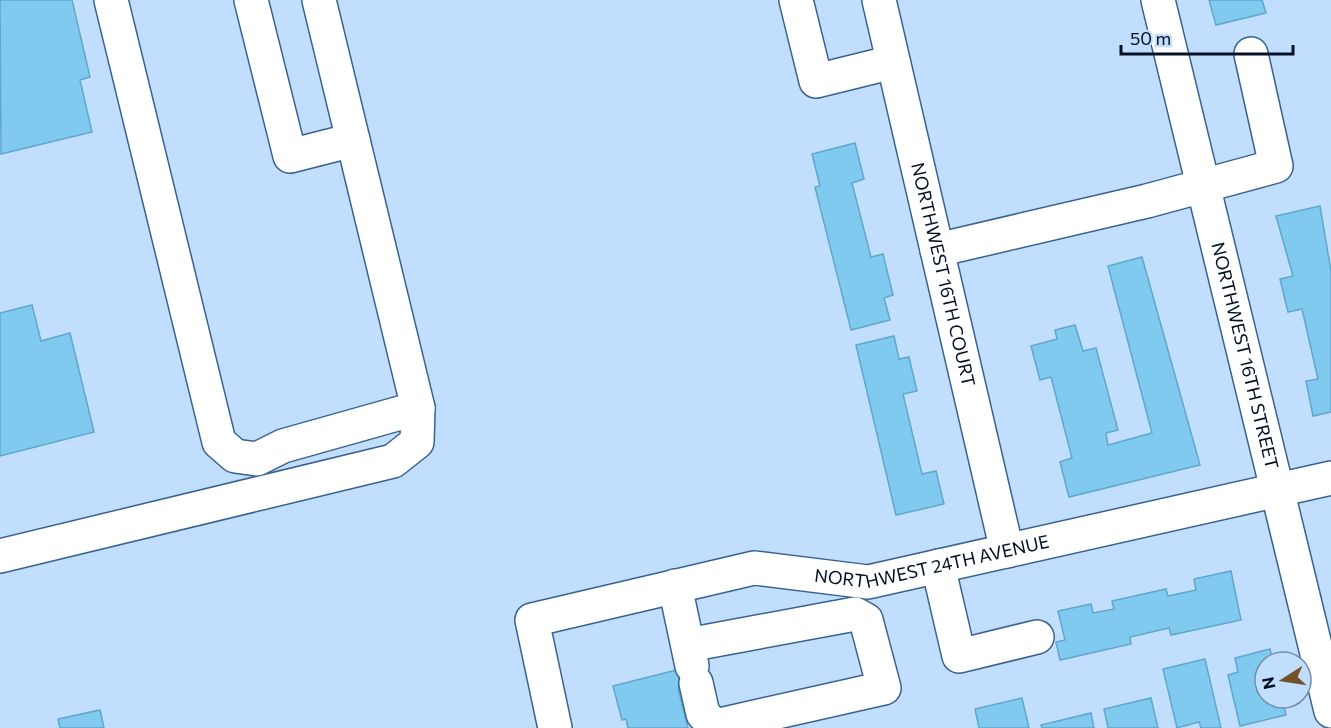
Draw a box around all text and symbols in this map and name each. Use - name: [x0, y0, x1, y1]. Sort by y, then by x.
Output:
- scale bar: [1121, 18, 1294, 56]
- text: 50 m: [1130, 27, 1171, 49]
- street label: NORTHWEST 16TH COURT: [907, 160, 980, 389]
- street label: NORTHWEST 16TH STREET: [1207, 240, 1284, 471]
- street label: NORTHWEST 24TH AVENUE: [813, 530, 1051, 592]
- north arrow: [1253, 650, 1313, 710]
- text: N: [1257, 675, 1278, 691]

